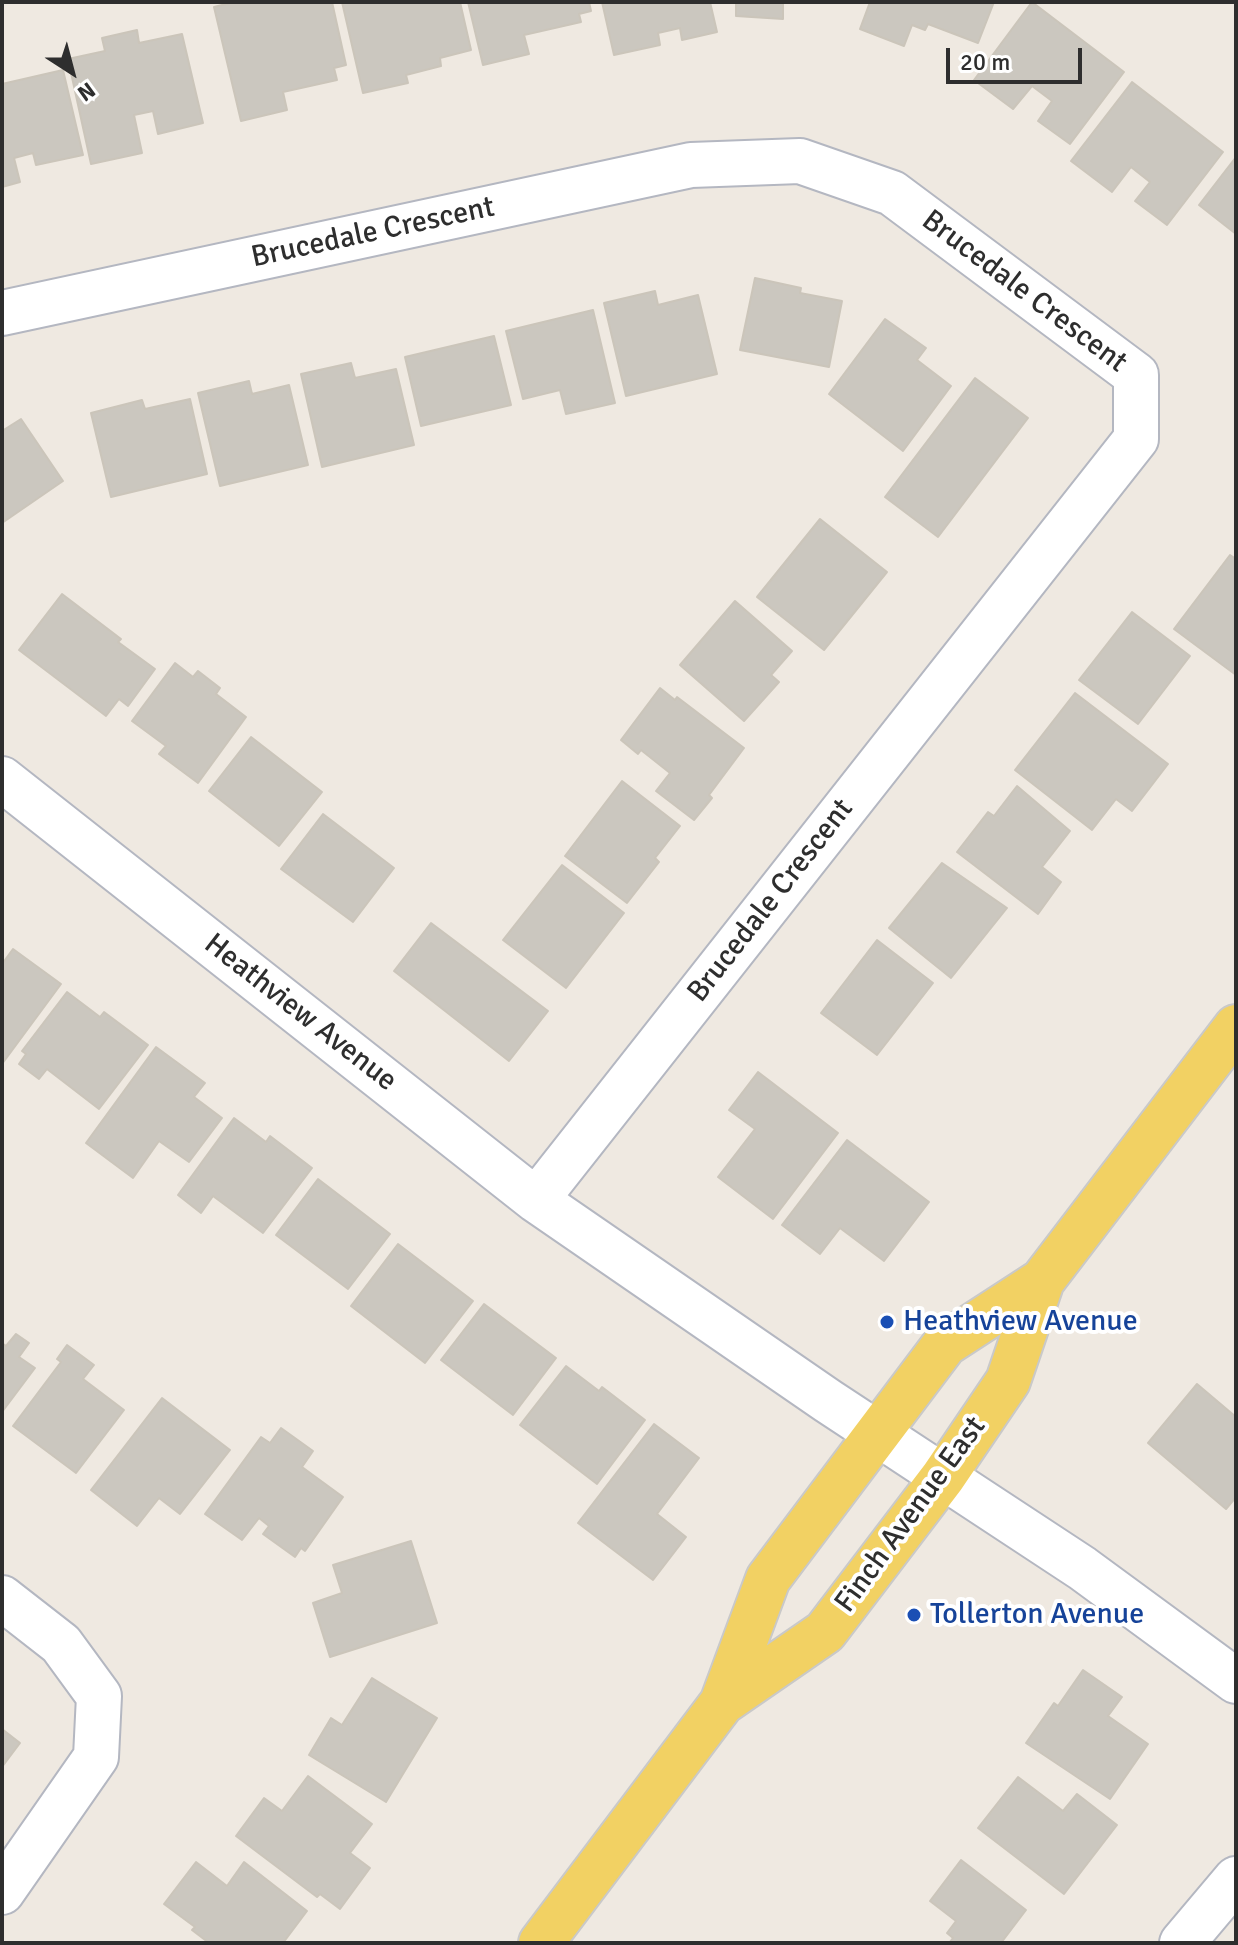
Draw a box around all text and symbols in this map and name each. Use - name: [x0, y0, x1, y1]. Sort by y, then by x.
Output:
- north arrow: [32, 32, 112, 112]
- scale bar: [950, 32, 1086, 82]
- text: 20 m: [960, 47, 1010, 77]
- text: N: [72, 76, 101, 107]
- street label: Brucedale Crescent: [248, 190, 498, 276]
- street label: Brucedale Crescent: [914, 203, 1134, 381]
- street label: Brucedale Crescent: [680, 792, 862, 1010]
- street label: Heathview Avenue: [196, 927, 404, 1099]
- place label: Heathview Avenue: [903, 1304, 1138, 1340]
- marker: Heathview Avenue: [878, 1313, 896, 1331]
- street label: Finch Avenue East: [828, 1410, 994, 1620]
- place label: Tollerton Avenue: [930, 1597, 1144, 1633]
- marker: Tollerton Avenue: [905, 1606, 923, 1624]

